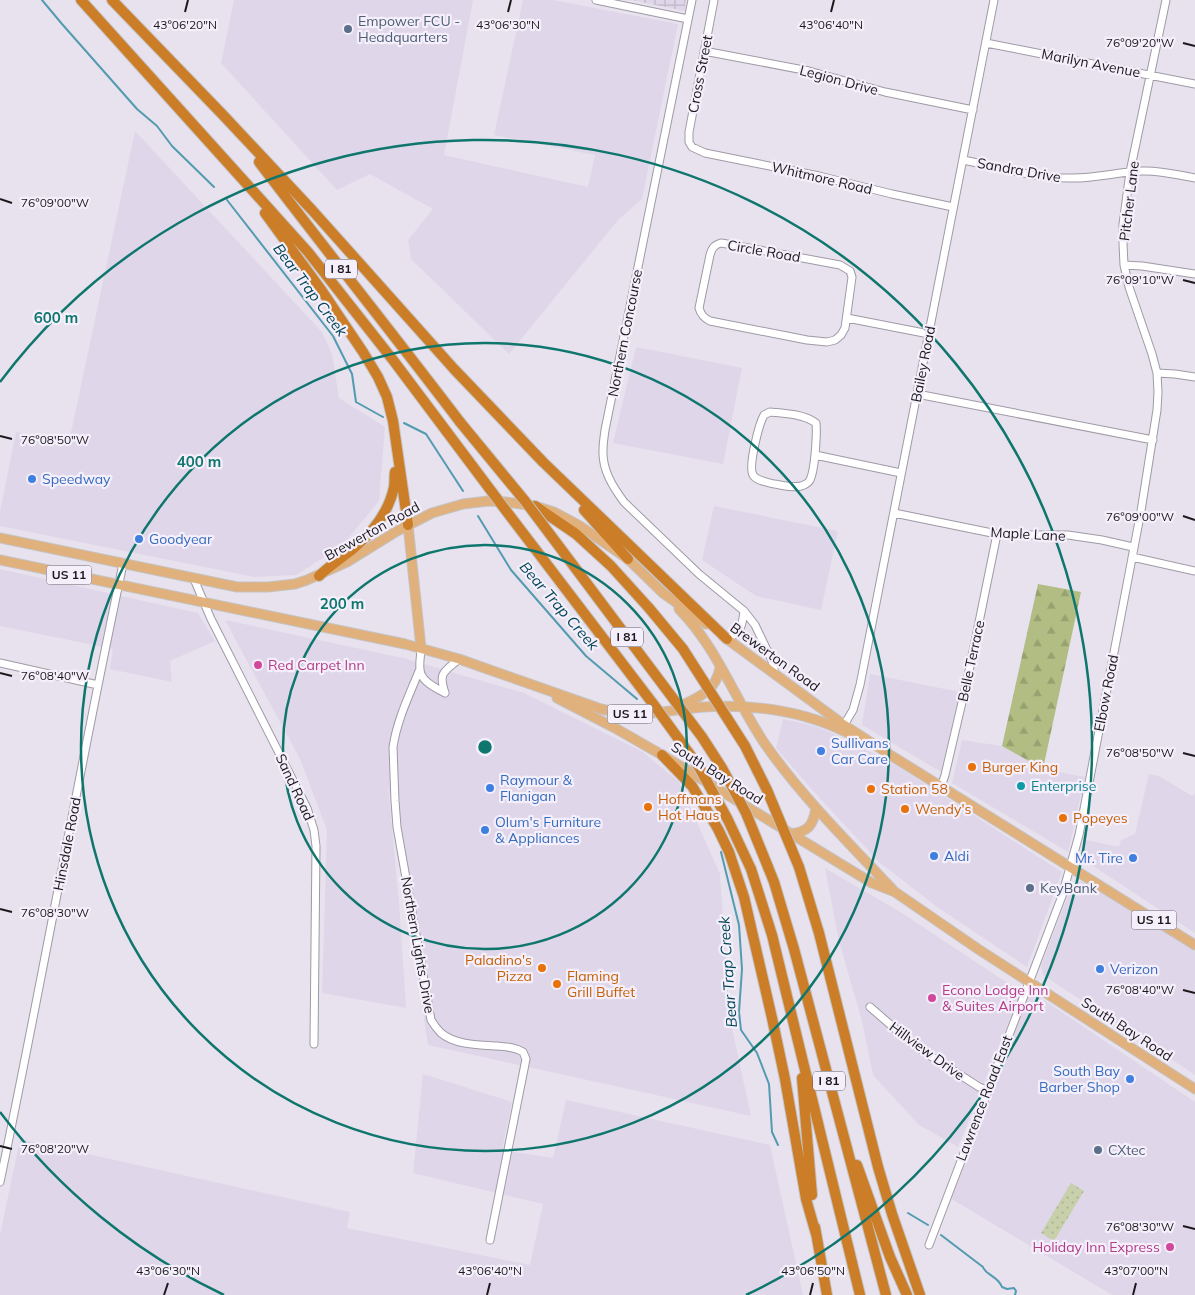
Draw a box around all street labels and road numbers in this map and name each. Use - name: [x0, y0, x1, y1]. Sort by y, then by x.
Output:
- street label: Cross Street: [684, 34, 716, 114]
- street label: Marilyn Avenue: [1040, 45, 1142, 81]
- street label: Legion Drive: [798, 61, 880, 99]
- street label: Sandra Drive: [976, 154, 1062, 186]
- street label: Whitmore Road: [770, 158, 874, 198]
- street label: Pitcher Lane: [1115, 160, 1143, 242]
- street label: Circle Road: [726, 236, 802, 266]
- road number: I 81: [325, 260, 357, 278]
- street label: Northern Concourse: [604, 268, 646, 398]
- street label: Bailey Road: [907, 324, 939, 404]
- street label: Brewerton Road: [321, 497, 423, 565]
- street label: Maple Lane: [990, 523, 1066, 545]
- road number: US 11: [46, 566, 92, 584]
- street label: Brewerton Road: [727, 619, 823, 695]
- street label: Belle Terrace: [954, 619, 988, 703]
- road number: I 81: [611, 628, 643, 646]
- street label: Elbow Road: [1090, 653, 1122, 733]
- road number: US 11: [608, 704, 652, 724]
- street label: South Bay Road: [668, 738, 766, 808]
- street label: Sand Road: [272, 751, 318, 823]
- street label: Hinsdale Road: [49, 796, 85, 892]
- street label: Northern Lights Drive: [397, 875, 439, 1015]
- road number: US 11: [1132, 910, 1176, 930]
- street label: South Bay Road: [1078, 993, 1176, 1065]
- street label: Hillview Drive: [886, 1018, 968, 1084]
- street label: Lawrence Road East: [952, 1032, 1016, 1163]
- road number: I 81: [813, 1072, 845, 1090]

